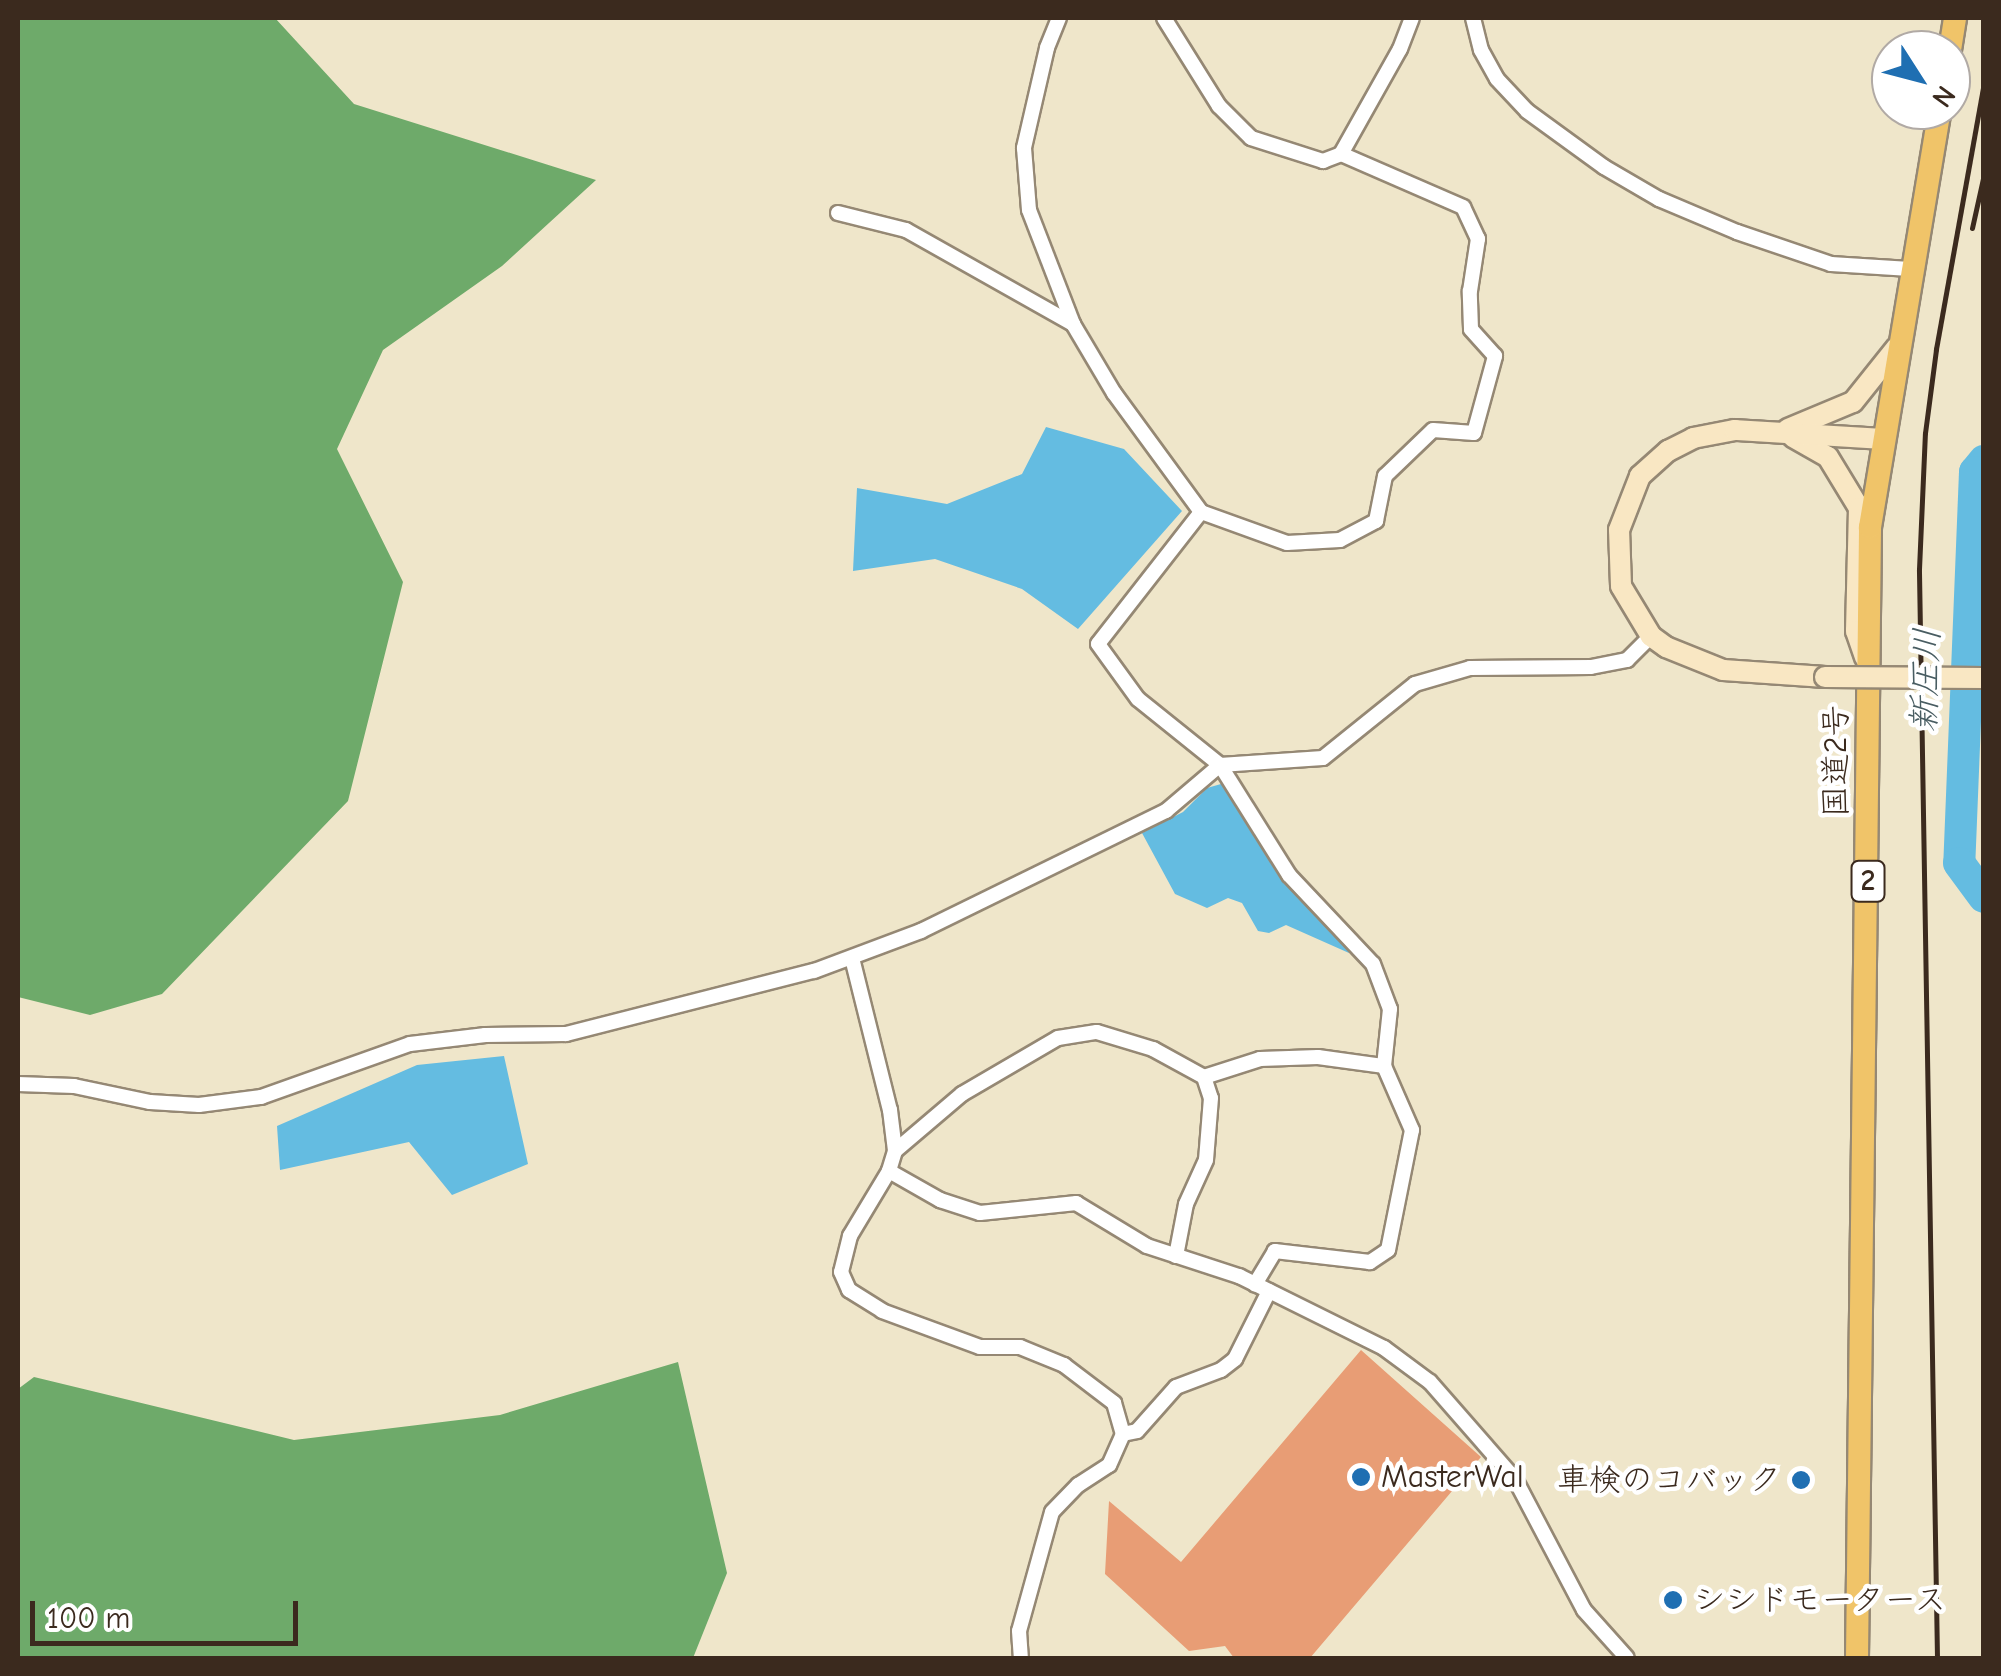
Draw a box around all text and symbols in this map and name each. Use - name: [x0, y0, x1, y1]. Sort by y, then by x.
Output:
- north arrow: [1871, 30, 1971, 130]
- text: N: [1925, 80, 1962, 113]
- water label: 新圧川: [1903, 627, 1949, 733]
- street label: 国道2号: [1817, 705, 1855, 817]
- road number: 2: [1850, 856, 1886, 906]
- place label: MasterWal: [1381, 1458, 1524, 1496]
- place label: 車検のコバック: [1557, 1461, 1781, 1499]
- marker: MasterWal: [1350, 1466, 1372, 1488]
- marker: 車検のコバック: [1790, 1469, 1812, 1491]
- scale bar: [35, 1581, 302, 1643]
- place label: シシドモータース: [1693, 1581, 1949, 1619]
- marker: シシドモータース: [1662, 1589, 1684, 1611]
- text: 100 m: [47, 1601, 130, 1636]

